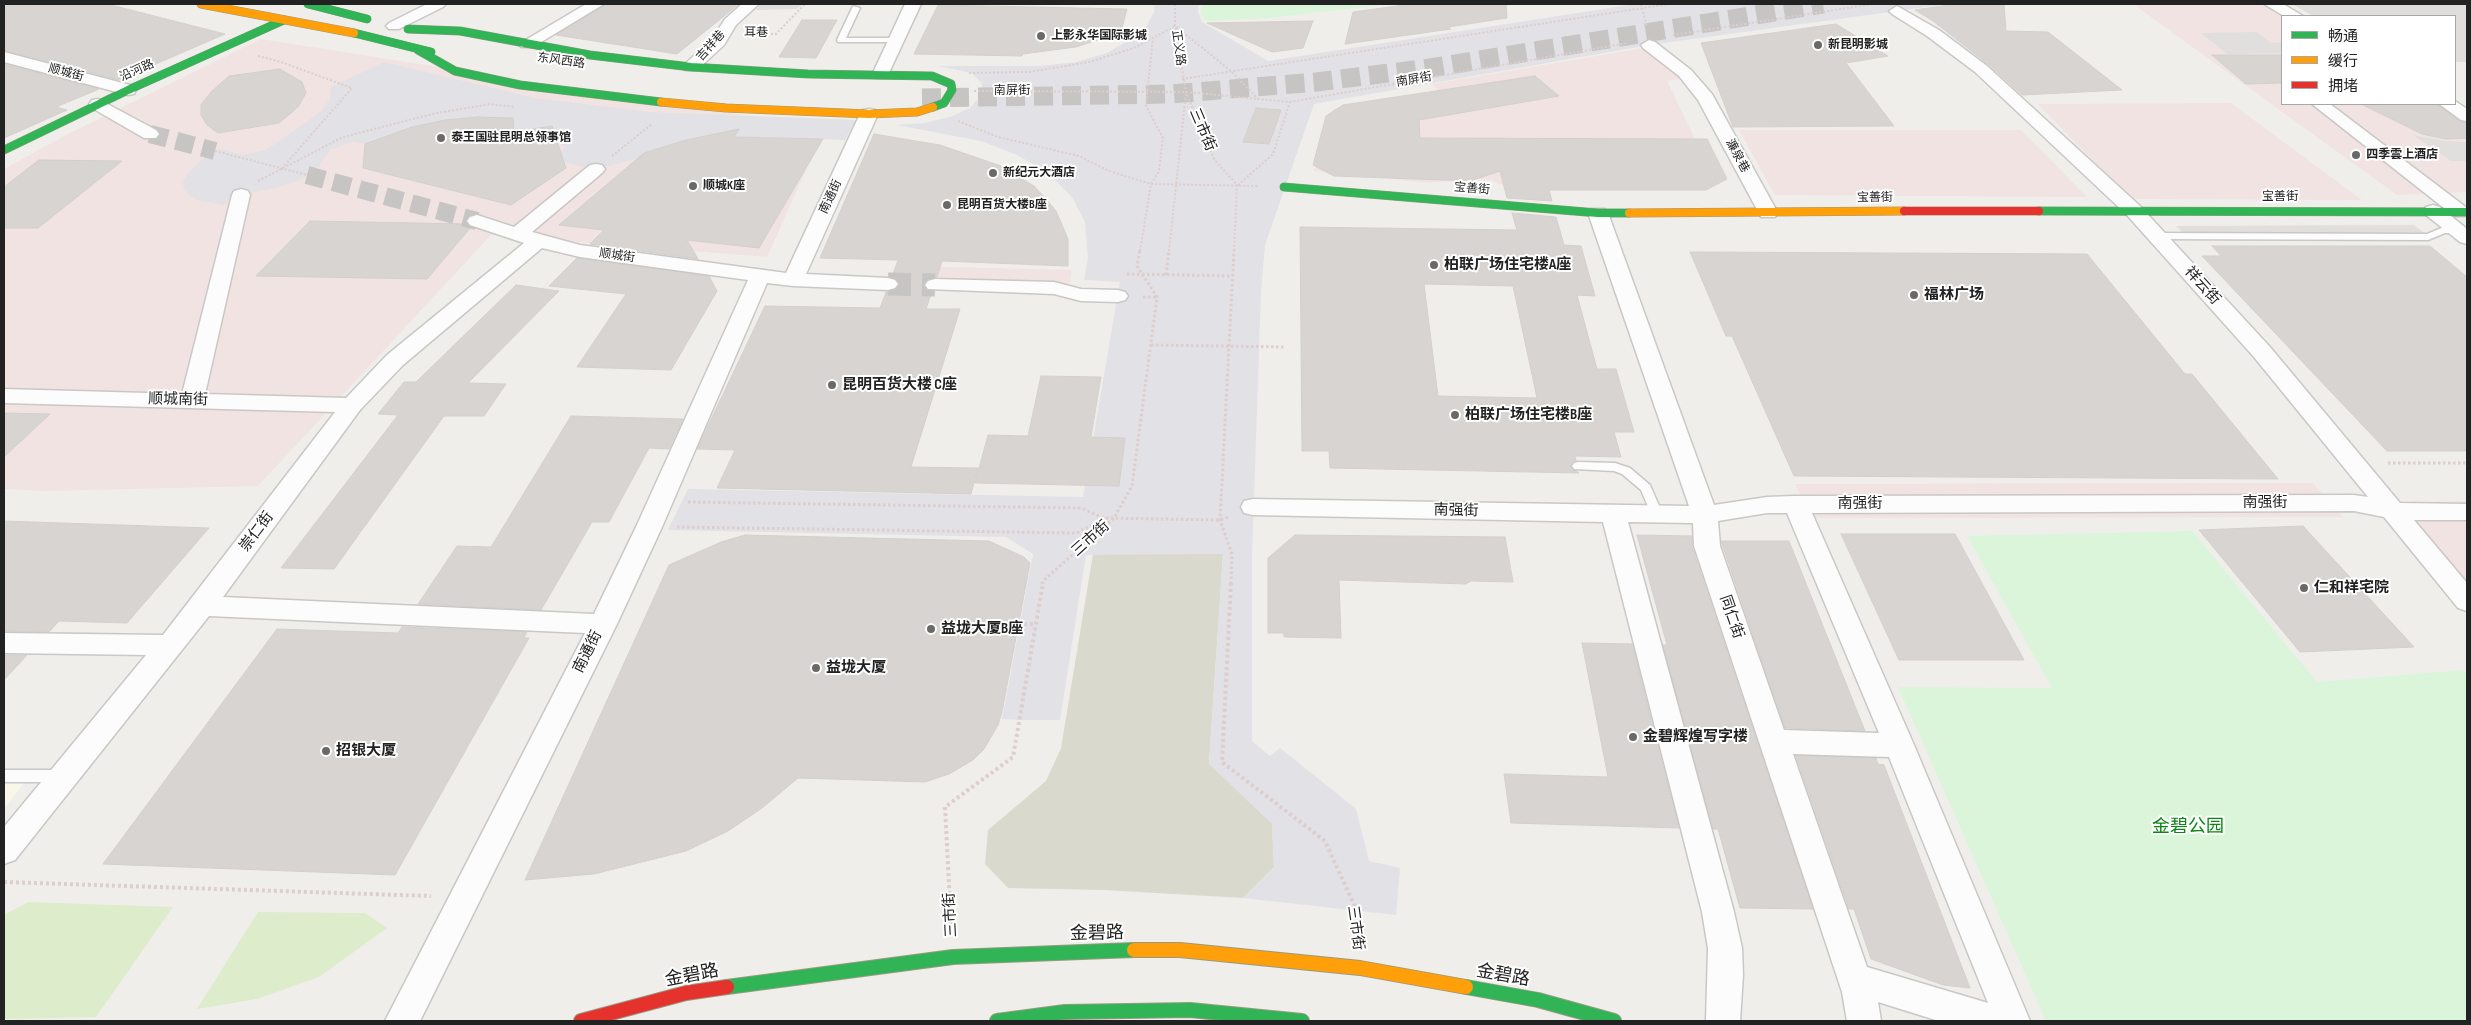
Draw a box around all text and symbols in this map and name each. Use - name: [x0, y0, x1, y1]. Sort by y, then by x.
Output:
- legend: [2281, 15, 2456, 105]
- street label: 耳巷: [744, 26, 768, 40]
- text: 畅通: [2328, 27, 2358, 46]
- street label: 吉祥巷: [694, 28, 728, 64]
- place label: 上影永华国际影城: [1051, 29, 1147, 43]
- street label: 正义路: [1168, 29, 1188, 67]
- marker: 上影永华国际影城: [1035, 30, 1047, 42]
- place label: 新昆明影城: [1828, 38, 1888, 52]
- marker: 新昆明影城: [1812, 39, 1824, 51]
- street label: 东风西路: [536, 51, 586, 71]
- text: 缓行: [2328, 52, 2358, 71]
- street label: 沿河路: [118, 57, 156, 85]
- street label: 顺城街: [47, 61, 85, 85]
- street label: 南屏街: [1395, 70, 1433, 90]
- text: 拥堵: [2328, 77, 2358, 96]
- street label: 南屏街: [994, 84, 1030, 98]
- street label: 三市街: [1185, 106, 1219, 154]
- place label: 泰王国驻昆明总领事馆: [451, 131, 571, 145]
- marker: 泰王国驻昆明总领事馆: [435, 132, 447, 144]
- street label: 濂泉巷: [1722, 137, 1752, 175]
- place label: 四季雲上酒店: [2366, 148, 2438, 162]
- marker: 四季雲上酒店: [2350, 149, 2362, 161]
- place label: 新纪元大酒店: [1003, 166, 1075, 180]
- marker: 新纪元大酒店: [987, 167, 999, 179]
- street label: 南通街: [817, 178, 845, 216]
- place label: 顺城K座: [703, 179, 745, 193]
- marker: 顺城K座: [687, 180, 699, 192]
- street label: 宝善街: [1453, 180, 1491, 198]
- street label: 宝善街: [1857, 190, 1893, 206]
- street label: 宝善街: [2262, 190, 2298, 204]
- place label: 昆明百货大楼B座: [957, 198, 1047, 212]
- marker: 昆明百货大楼B座: [941, 199, 953, 211]
- street label: 顺城街: [598, 246, 636, 266]
- place label: 柏联广场住宅楼A座: [1444, 256, 1571, 274]
- marker: 柏联广场住宅楼A座: [1428, 259, 1440, 271]
- street label: 祥云街: [2180, 263, 2224, 309]
- place label: 福林广场: [1924, 286, 1984, 304]
- marker: 福林广场: [1908, 289, 1920, 301]
- place label: 昆明百货大楼 C座: [842, 376, 957, 394]
- marker: 昆明百货大楼 C座: [826, 379, 838, 391]
- street label: 顺城南街: [148, 390, 208, 410]
- place label: 柏联广场住宅楼B座: [1465, 406, 1592, 424]
- marker: 柏联广场住宅楼B座: [1449, 409, 1461, 421]
- street label: 南强街: [2243, 494, 2287, 512]
- street label: 南强街: [1838, 495, 1882, 513]
- street label: 南强街: [1433, 502, 1479, 520]
- street label: 崇仁街: [236, 509, 278, 555]
- street label: 三市街: [1068, 517, 1114, 561]
- place label: 仁和祥宅院: [2314, 579, 2389, 597]
- marker: 仁和祥宅院: [2298, 582, 2310, 594]
- street label: 同仁街: [1715, 593, 1747, 641]
- place label: 益垅大厦B座: [941, 620, 1023, 638]
- marker: 益垅大厦B座: [925, 623, 937, 635]
- street label: 南通街: [570, 628, 606, 676]
- place label: 益垅大厦: [826, 659, 886, 677]
- marker: 益垅大厦: [810, 662, 822, 674]
- place label: 金碧辉煌写字楼: [1643, 728, 1748, 746]
- marker: 金碧辉煌写字楼: [1627, 731, 1639, 743]
- place label: 招银大厦: [336, 742, 396, 760]
- marker: 招银大厦: [320, 745, 332, 757]
- park label: 金碧公园: [2152, 816, 2224, 838]
- street label: 三市街: [941, 892, 961, 938]
- street label: 三市街: [1343, 904, 1367, 952]
- street label: 金碧路: [1070, 923, 1124, 945]
- street label: 金碧路: [663, 960, 721, 992]
- street label: 金碧路: [1475, 961, 1531, 991]

